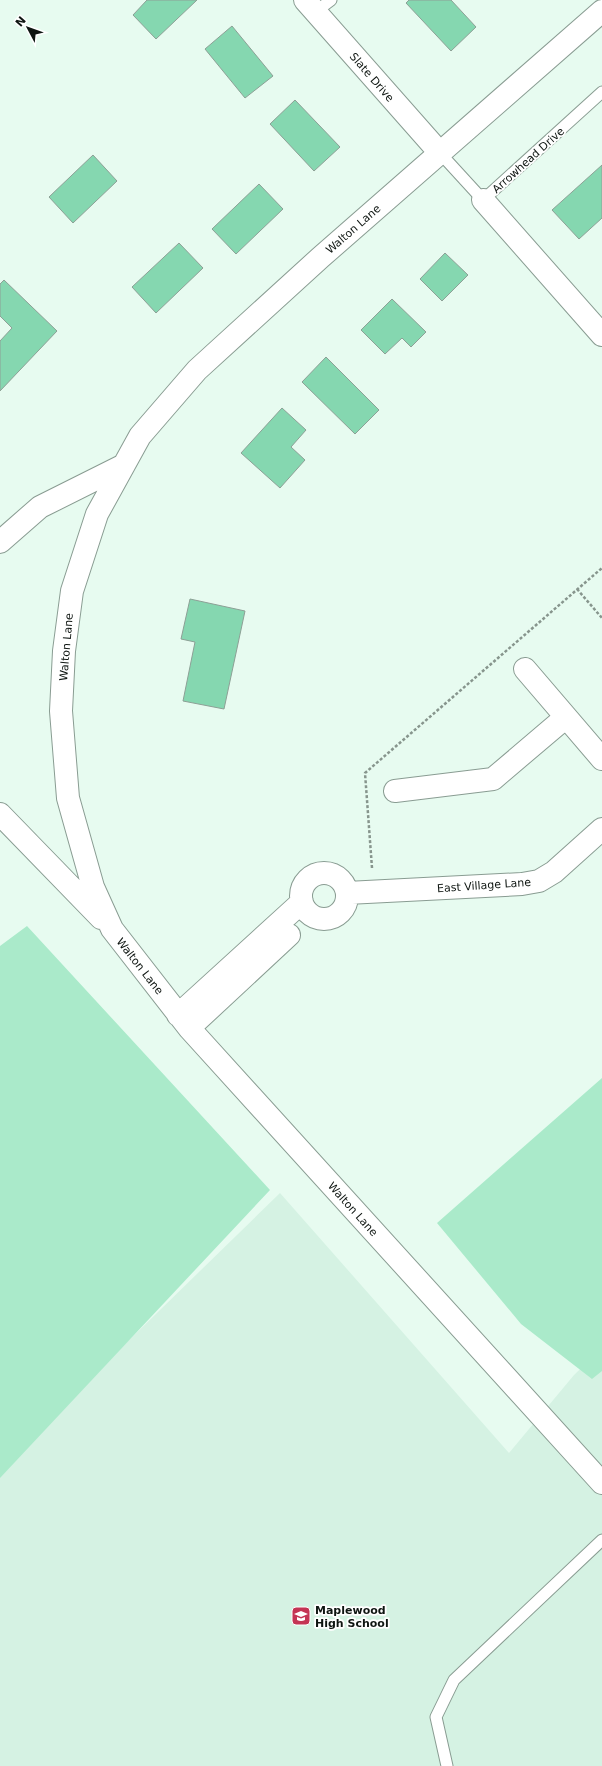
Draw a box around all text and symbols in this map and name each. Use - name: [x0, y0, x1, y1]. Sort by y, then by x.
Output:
- north arrow: [8, 8, 48, 48]
- text: N: [13, 14, 29, 30]
- street label: Slate Drive: [347, 50, 397, 105]
- street label: Arrowhead Drive: [490, 125, 567, 196]
- street label: Walton Lane: [323, 202, 383, 257]
- street label: Walton Lane: [57, 612, 76, 682]
- street label: East Village Lane: [437, 876, 532, 895]
- street label: Walton Lane: [114, 935, 166, 997]
- street label: Walton Lane: [325, 1180, 380, 1239]
- place label: Maplewood High School: [315, 1604, 389, 1630]
- school or university icon: Maplewood High School: [290, 1605, 312, 1627]

